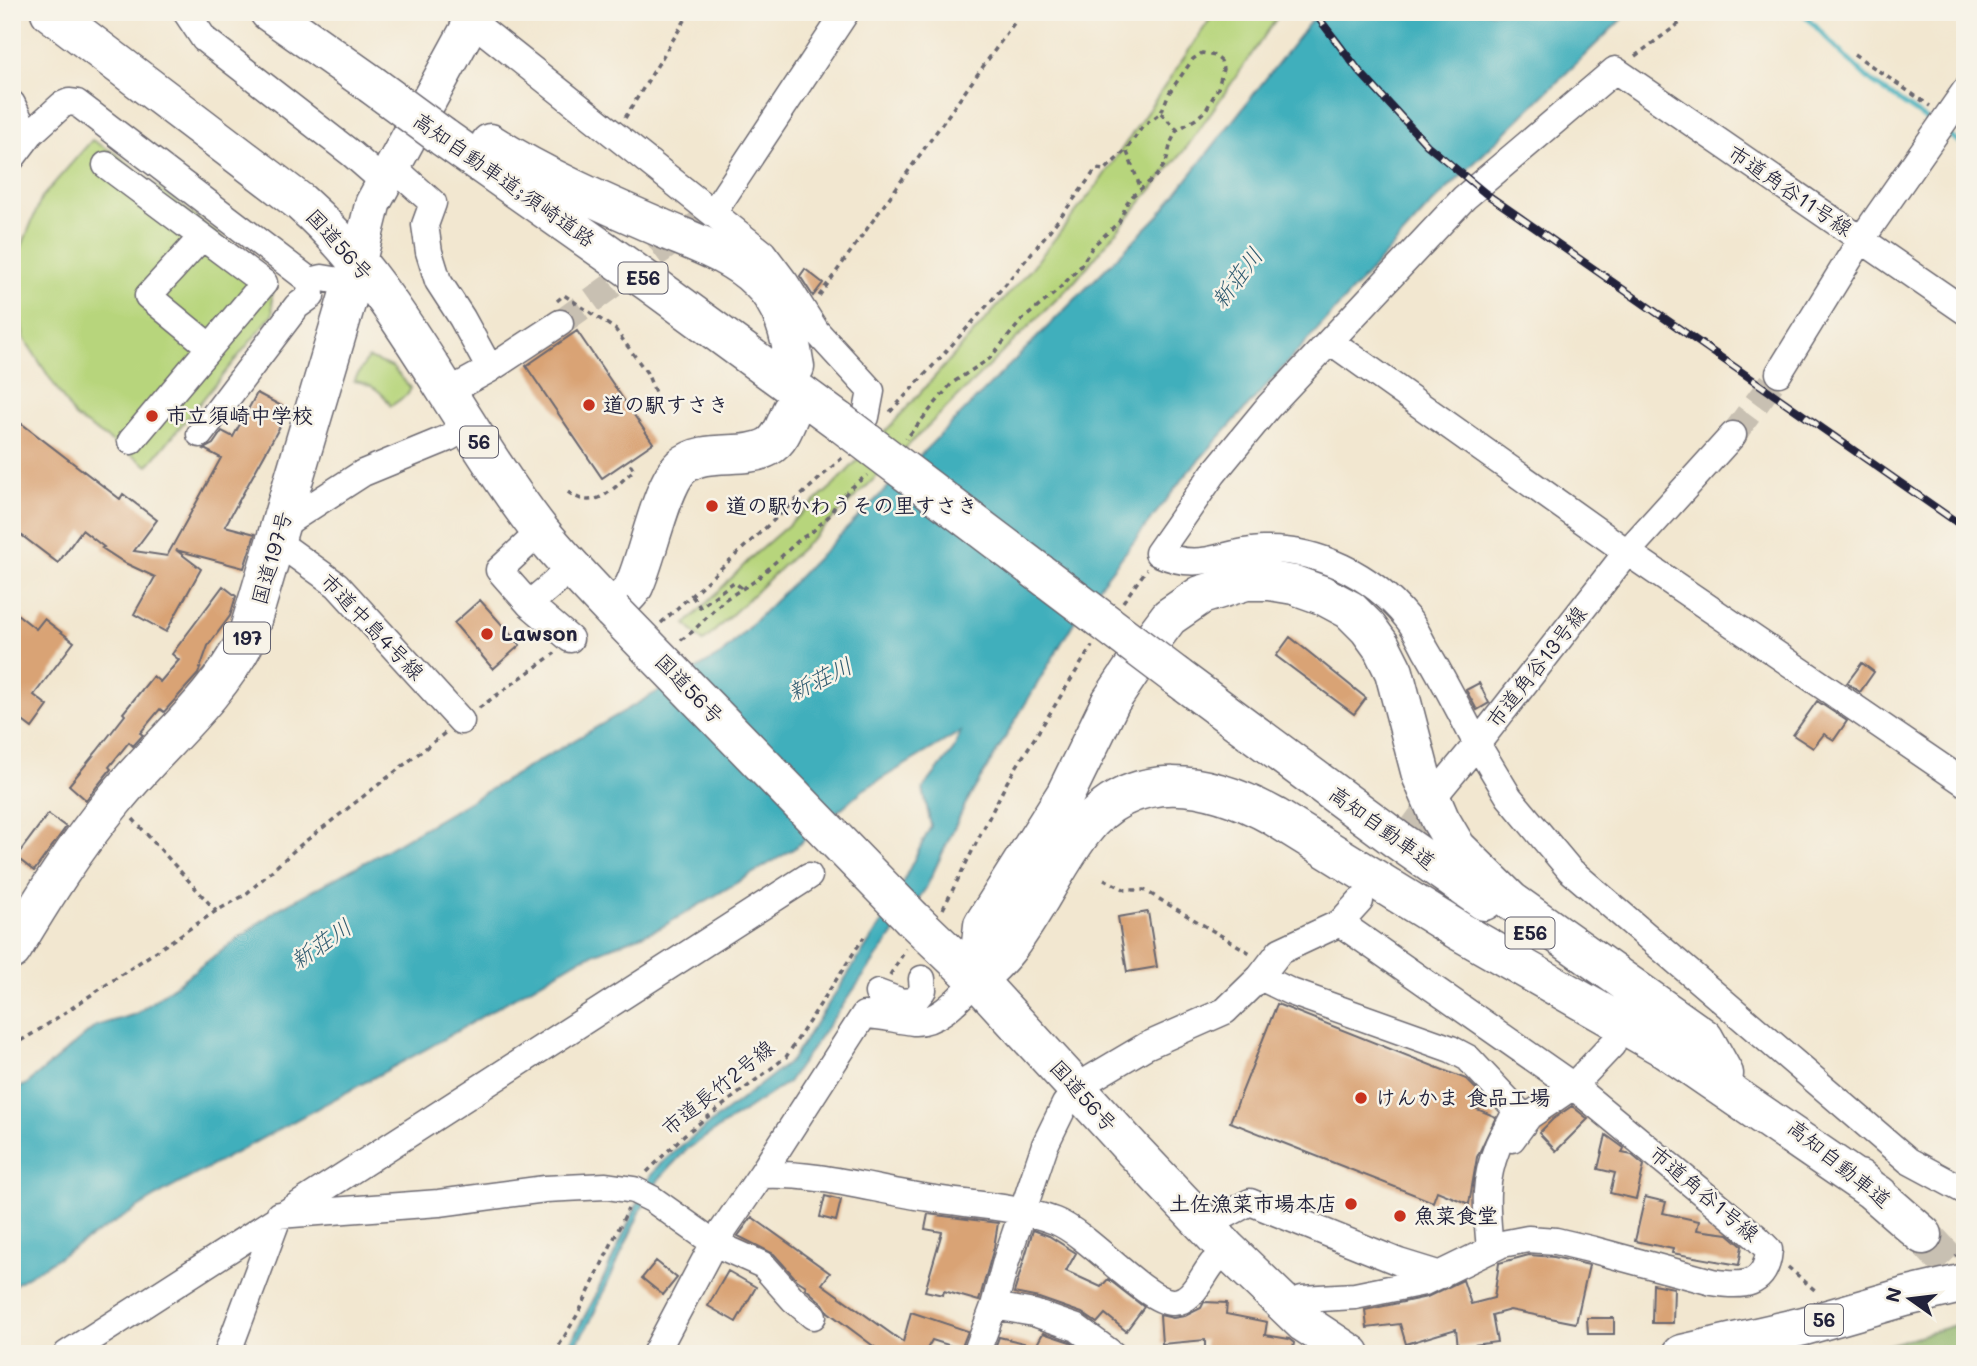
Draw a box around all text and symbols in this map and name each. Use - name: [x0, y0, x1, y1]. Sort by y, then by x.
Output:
- street label: 高知自動車道;須崎道路: [408, 106, 601, 252]
- street label: 市道角谷11号線: [1723, 138, 1858, 241]
- street label: 国道56号: [301, 202, 380, 286]
- water label: 新荘川: [1203, 241, 1269, 314]
- road number: E56: [618, 262, 668, 294]
- place label: 道の駅すさき: [603, 390, 729, 417]
- marker: 道の駅すさき: [581, 397, 597, 413]
- place label: 市立須崎中学校: [166, 401, 313, 428]
- marker: 市立須崎中学校: [144, 408, 160, 424]
- road number: 56: [460, 426, 498, 458]
- place label: 道の駅かわうその里すさき: [726, 491, 978, 518]
- marker: 道の駅かわうその里すさき: [704, 498, 720, 514]
- street label: 国道197号: [244, 507, 297, 608]
- street label: 市道中島4号線: [315, 567, 431, 685]
- street label: 市道角谷13号線: [1480, 600, 1592, 733]
- place label: Lawson: [501, 619, 578, 646]
- road number: 197: [224, 622, 270, 653]
- marker: Lawson: [479, 626, 495, 642]
- street label: 国道56号: [650, 647, 730, 729]
- water label: 新荘川: [782, 649, 857, 707]
- street label: 高知自動車道: [1324, 779, 1442, 875]
- water label: 新荘川: [284, 911, 357, 975]
- road number: E56: [1506, 917, 1554, 948]
- street label: 市道長竹2号線: [655, 1033, 779, 1141]
- street label: 国道56号: [1045, 1053, 1124, 1137]
- place label: けんかま 食品工場: [1375, 1083, 1551, 1110]
- marker: けんかま 食品工場: [1353, 1090, 1369, 1106]
- street label: 高知自動車道: [1782, 1113, 1897, 1213]
- street label: 市道角谷1号線: [1644, 1139, 1765, 1247]
- place label: 土佐漁菜市場本店: [1169, 1189, 1337, 1216]
- marker: 土佐漁菜市場本店: [1343, 1196, 1359, 1212]
- place label: 魚菜食堂: [1414, 1201, 1498, 1228]
- marker: 魚菜食堂: [1392, 1208, 1408, 1224]
- north arrow: [1876, 1264, 1946, 1334]
- text: N: [1879, 1285, 1907, 1305]
- road number: 56: [1805, 1304, 1843, 1336]

